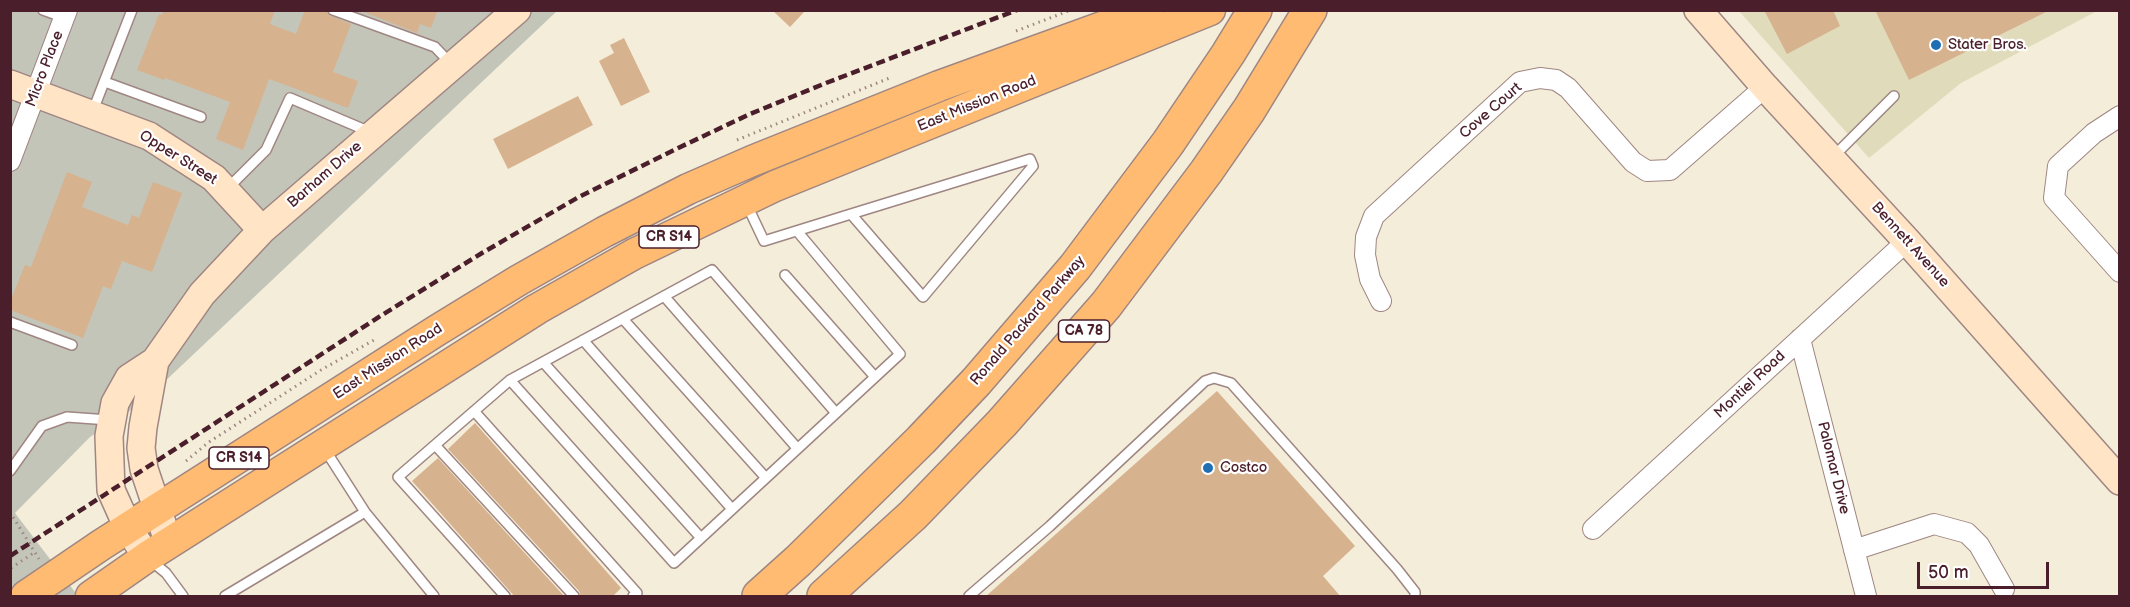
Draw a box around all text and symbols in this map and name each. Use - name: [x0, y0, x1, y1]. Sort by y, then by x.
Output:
- street label: Micro Place: [22, 28, 68, 110]
- place label: Stater Bros.: [1948, 36, 2026, 54]
- marker: Stater Bros.: [1929, 38, 1943, 52]
- street label: East Mission Road: [915, 72, 1039, 136]
- street label: Cove Court: [1456, 79, 1526, 143]
- street label: Opper Street: [136, 127, 220, 189]
- street label: Barham Drive: [284, 138, 366, 212]
- street label: Bennett Avenue: [1867, 199, 1953, 291]
- road number: CR S14: [639, 226, 699, 248]
- street label: Ronald Packard Parkway: [967, 252, 1089, 390]
- street label: East Mission Road: [330, 320, 446, 404]
- road number: CA 78: [1058, 320, 1110, 342]
- street label: Montiel Road: [1711, 348, 1789, 422]
- street label: Palomar Drive: [1813, 420, 1853, 516]
- road number: CR S14: [209, 447, 269, 469]
- place label: Costco: [1220, 459, 1267, 477]
- marker: Costco: [1201, 461, 1215, 475]
- scale bar: [1920, 550, 2052, 588]
- text: 50 m: [1928, 562, 1969, 583]

